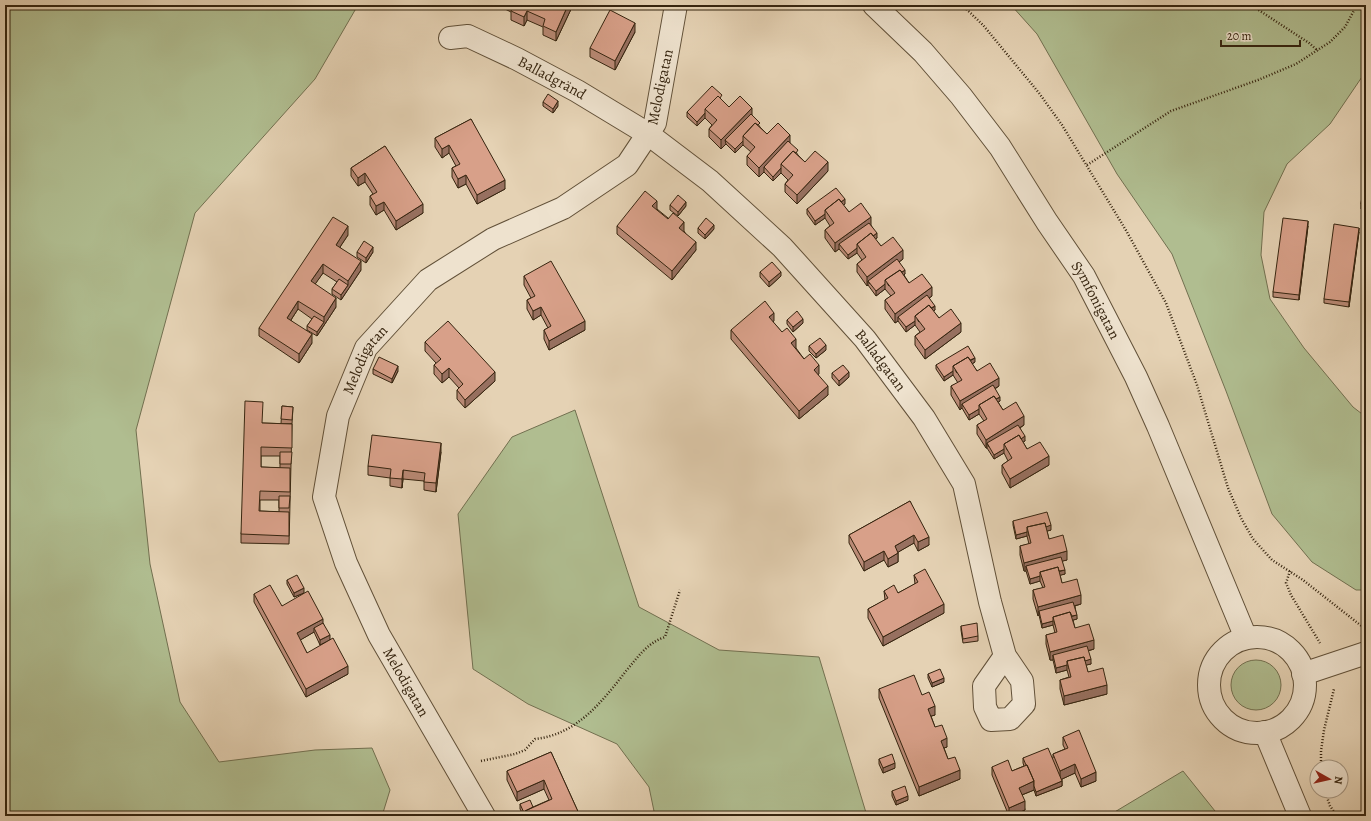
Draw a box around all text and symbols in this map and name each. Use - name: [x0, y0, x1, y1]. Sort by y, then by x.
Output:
- scale bar: [1221, 22, 1300, 48]
- text: 20 m: [1227, 28, 1251, 44]
- street label: Melodigatan: [642, 47, 678, 127]
- street label: Balladgränd: [514, 51, 591, 105]
- street label: Symfonigatan: [1067, 257, 1125, 343]
- street label: Melodigatan: [338, 321, 392, 397]
- street label: Balladgatan: [851, 325, 911, 395]
- street label: Melodigatan: [378, 644, 434, 720]
- north arrow: [1309, 759, 1349, 799]
- text: N: [1330, 775, 1346, 785]

